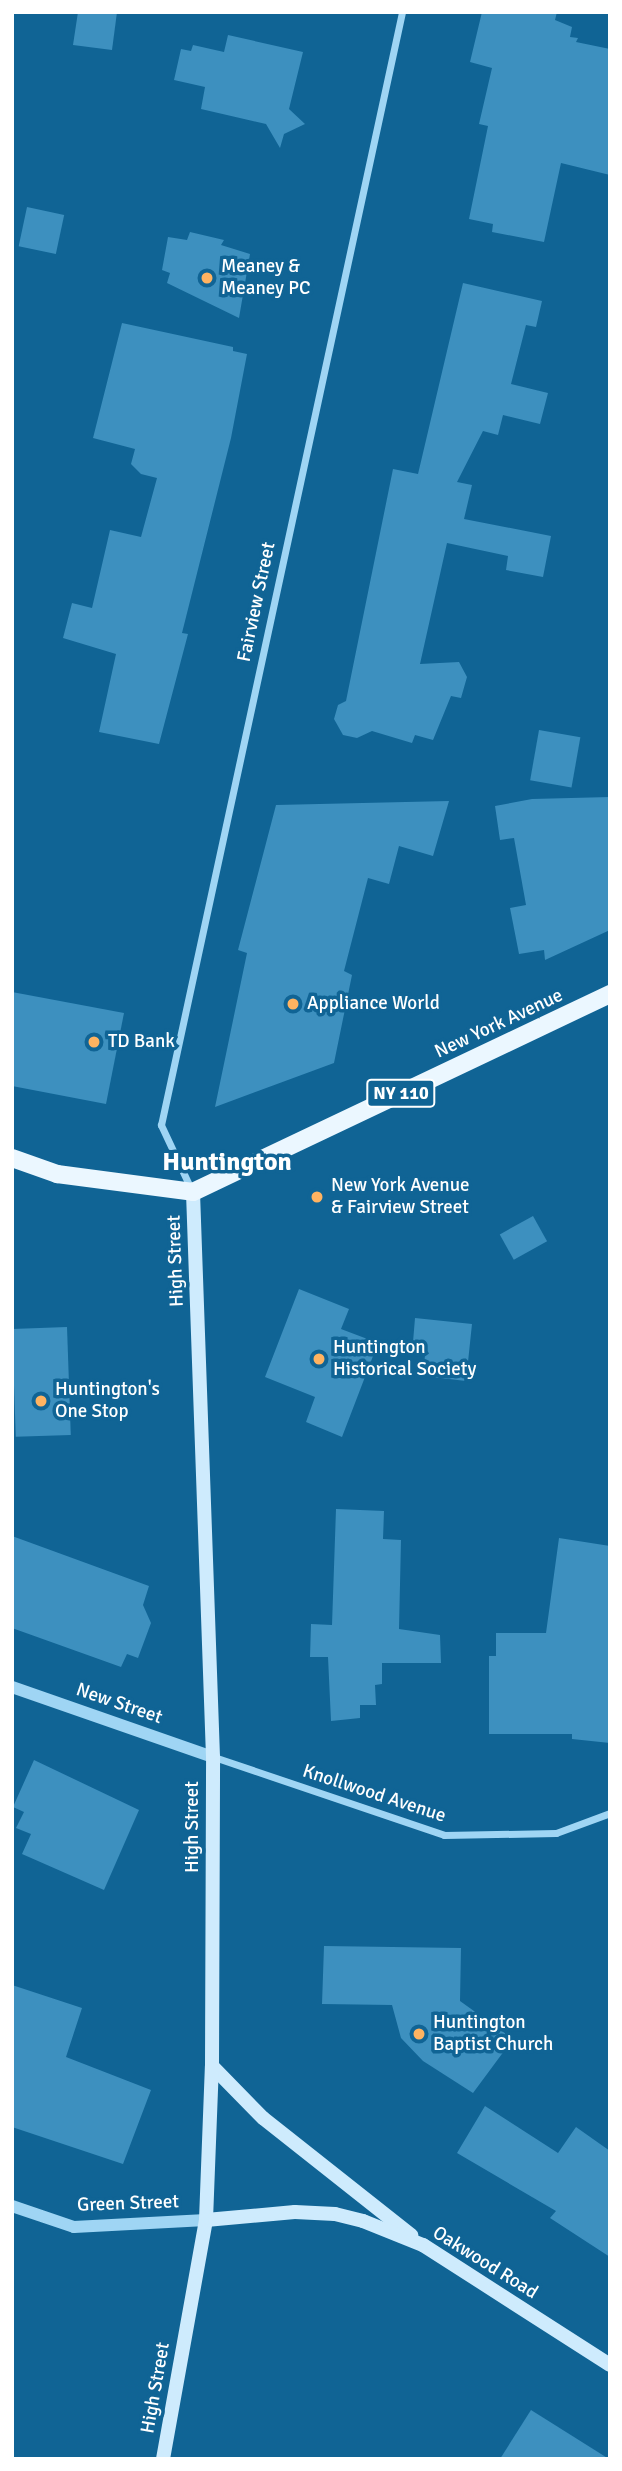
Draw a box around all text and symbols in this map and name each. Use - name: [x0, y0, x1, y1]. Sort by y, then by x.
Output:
- place label: Meaney & Meaney PC: [221, 256, 310, 300]
- marker: Meaney & Meaney PC: [199, 270, 215, 286]
- street label: Fairview Street: [233, 540, 281, 664]
- street label: New York Avenue: [431, 984, 567, 1064]
- place label: Appliance World: [307, 993, 440, 1015]
- marker: Appliance World: [285, 996, 301, 1012]
- place label: TD Bank: [108, 1031, 175, 1053]
- marker: TD Bank: [86, 1034, 102, 1050]
- road number: NY 110: [366, 1078, 436, 1108]
- district label: Huntington: [162, 1147, 292, 1179]
- place label: New York Avenue & Fairview Street: [331, 1175, 470, 1219]
- marker: New York Avenue & Fairview Street: [309, 1189, 325, 1205]
- street label: High Street: [163, 1215, 189, 1307]
- place label: Huntington Historical Society: [333, 1337, 476, 1381]
- marker: Huntington Historical Society: [311, 1351, 327, 1367]
- place label: Huntington's One Stop: [55, 1379, 160, 1423]
- marker: Huntington's One Stop: [33, 1393, 49, 1409]
- street label: New Street: [73, 1679, 165, 1729]
- street label: Knollwood Avenue: [299, 1760, 449, 1828]
- street label: High Street: [182, 1781, 204, 1873]
- place label: Huntington Baptist Church: [433, 2012, 553, 2056]
- marker: Huntington Baptist Church: [411, 2026, 427, 2042]
- street label: Green Street: [77, 2191, 179, 2217]
- street label: Oakwood Road: [428, 2222, 542, 2304]
- street label: High Street: [137, 2341, 175, 2435]

